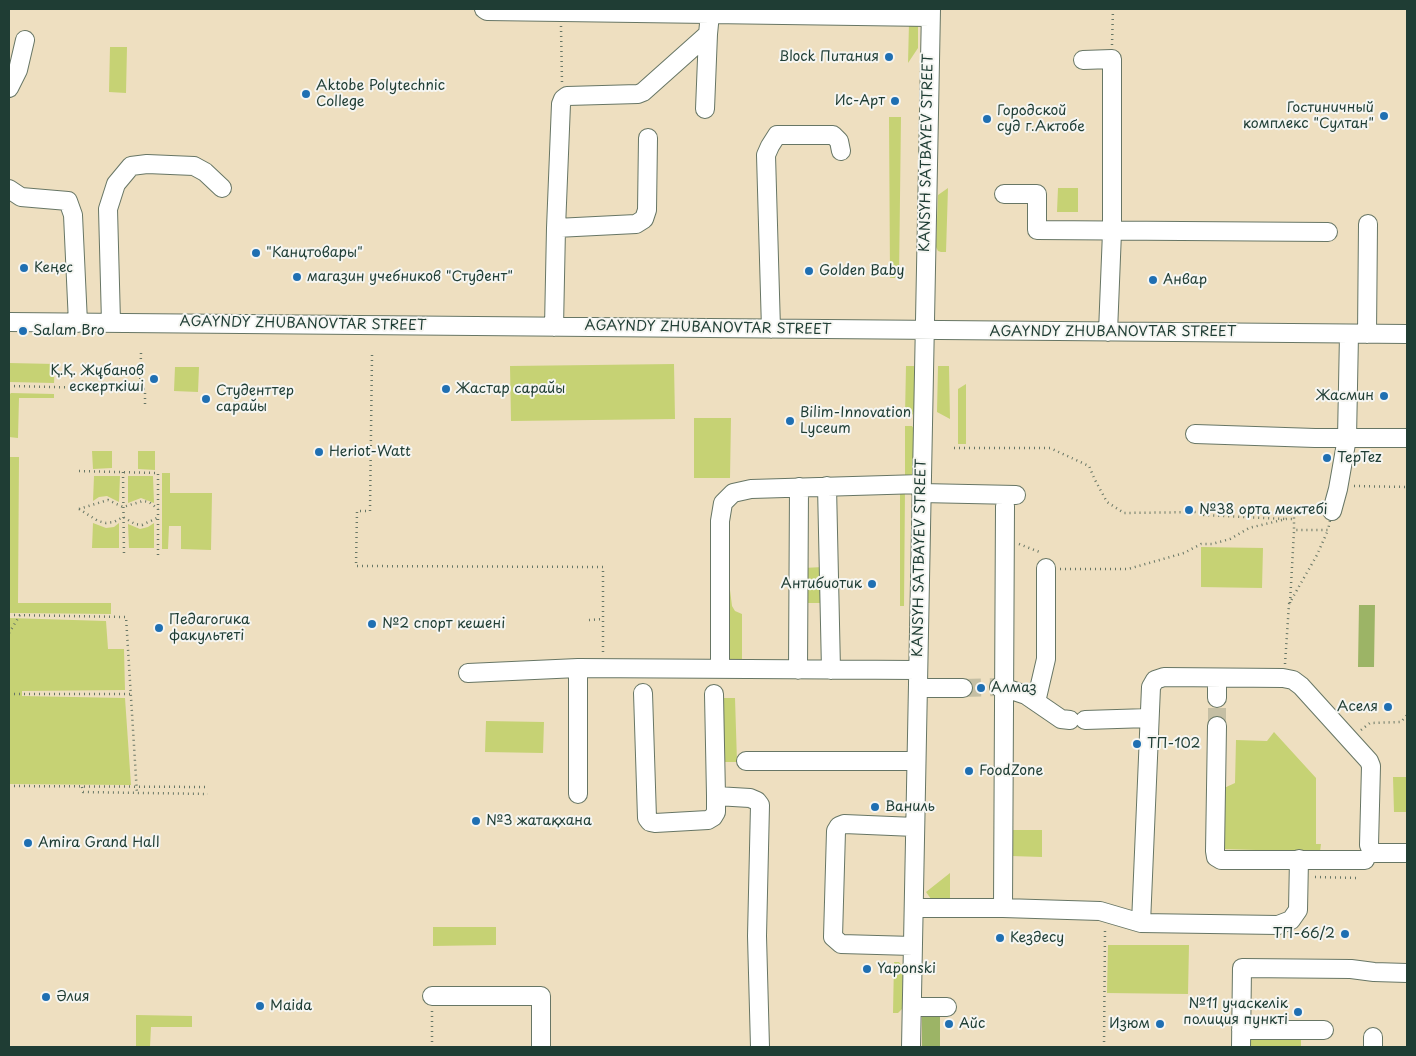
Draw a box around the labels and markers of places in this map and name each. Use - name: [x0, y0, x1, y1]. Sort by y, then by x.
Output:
- place label: Block Питания: [779, 49, 879, 65]
- marker: Block Питания: [883, 51, 895, 63]
- place label: Aktobe Polytechnic College: [316, 78, 445, 110]
- marker: Aktobe Polytechnic College: [300, 88, 312, 100]
- place label: Ис-Арт: [835, 93, 885, 109]
- marker: Ис-Арт: [889, 95, 901, 107]
- place label: Гостиничный комплекс "Султан": [1243, 100, 1374, 132]
- place label: Городской суд г.Актобе: [997, 103, 1085, 136]
- marker: Гостиничный комплекс "Султан": [1378, 110, 1390, 122]
- marker: Городской суд г.Актобе: [981, 113, 993, 125]
- place label: "Канцтовары": [266, 245, 363, 261]
- marker: "Канцтовары": [250, 247, 262, 259]
- place label: Кеңес: [34, 260, 73, 276]
- marker: Кеңес: [18, 262, 30, 274]
- place label: Golden Baby: [819, 263, 905, 279]
- marker: Golden Baby: [803, 265, 815, 277]
- place label: магазин учебников "Студент": [307, 269, 513, 285]
- marker: магазин учебников "Студент": [291, 271, 303, 283]
- place label: Анвар: [1163, 272, 1207, 288]
- marker: Анвар: [1147, 274, 1159, 286]
- place label: Salam Bro: [33, 323, 105, 339]
- marker: Salam Bro: [17, 325, 29, 337]
- place label: Қ.Қ. Жұбанов ескерткіші: [50, 363, 144, 396]
- marker: Қ.Қ. Жұбанов ескерткіші: [148, 373, 160, 385]
- place label: Жастар сарайы: [456, 381, 565, 397]
- place label: Студенттер сарайы: [216, 383, 294, 416]
- marker: Жастар сарайы: [440, 383, 452, 395]
- place label: Жасмин: [1316, 388, 1374, 404]
- marker: Жасмин: [1378, 390, 1390, 402]
- marker: Студенттер сарайы: [200, 393, 212, 405]
- place label: Bilim-Innovation Lyceum: [800, 405, 911, 438]
- marker: Bilim-Innovation Lyceum: [784, 415, 796, 427]
- place label: Heriot-Watt: [329, 444, 411, 460]
- marker: Heriot-Watt: [313, 446, 325, 458]
- place label: TepTez: [1337, 450, 1382, 466]
- marker: TepTez: [1321, 452, 1333, 464]
- place label: №38 орта мектебі: [1199, 502, 1328, 518]
- marker: №38 орта мектебі: [1183, 504, 1195, 516]
- place label: Антибиотик: [781, 576, 862, 592]
- marker: Антибиотик: [866, 578, 878, 590]
- place label: Педагогика факультеті: [169, 612, 250, 644]
- place label: №2 спорт кешені: [382, 616, 505, 632]
- marker: №2 спорт кешені: [366, 618, 378, 630]
- marker: Педагогика факультеті: [153, 622, 165, 634]
- place label: Алмаз: [991, 680, 1037, 696]
- marker: Алмаз: [975, 682, 987, 694]
- place label: Аселя: [1337, 699, 1378, 715]
- marker: Аселя: [1382, 701, 1394, 713]
- place label: ТП-102: [1147, 736, 1200, 752]
- marker: ТП-102: [1131, 738, 1143, 750]
- place label: FoodZone: [979, 763, 1043, 779]
- marker: FoodZone: [963, 765, 975, 777]
- place label: Ваниль: [885, 799, 935, 815]
- marker: Ваниль: [869, 801, 881, 813]
- place label: №3 жатақхана: [486, 813, 592, 829]
- marker: №3 жатақхана: [470, 815, 482, 827]
- place label: Amira Grand Hall: [38, 835, 160, 851]
- marker: Amira Grand Hall: [22, 837, 34, 849]
- place label: ТП-66/2: [1273, 926, 1335, 942]
- marker: ТП-66/2: [1339, 928, 1351, 940]
- place label: Кездесу: [1010, 930, 1064, 946]
- marker: Кездесу: [994, 932, 1006, 944]
- place label: Yaponski: [877, 961, 936, 977]
- marker: Yaponski: [861, 963, 873, 975]
- place label: Әлия: [56, 989, 90, 1005]
- marker: Әлия: [40, 991, 52, 1003]
- place label: №11 учаскелік полиция пункті: [1183, 996, 1288, 1028]
- place label: Maida: [270, 998, 312, 1014]
- marker: Maida: [254, 1000, 266, 1012]
- marker: №11 учаскелік полиция пункті: [1292, 1006, 1304, 1018]
- place label: Айс: [959, 1016, 985, 1032]
- place label: Изюм: [1109, 1016, 1150, 1032]
- marker: Айс: [943, 1018, 955, 1030]
- marker: Изюм: [1154, 1018, 1166, 1030]

